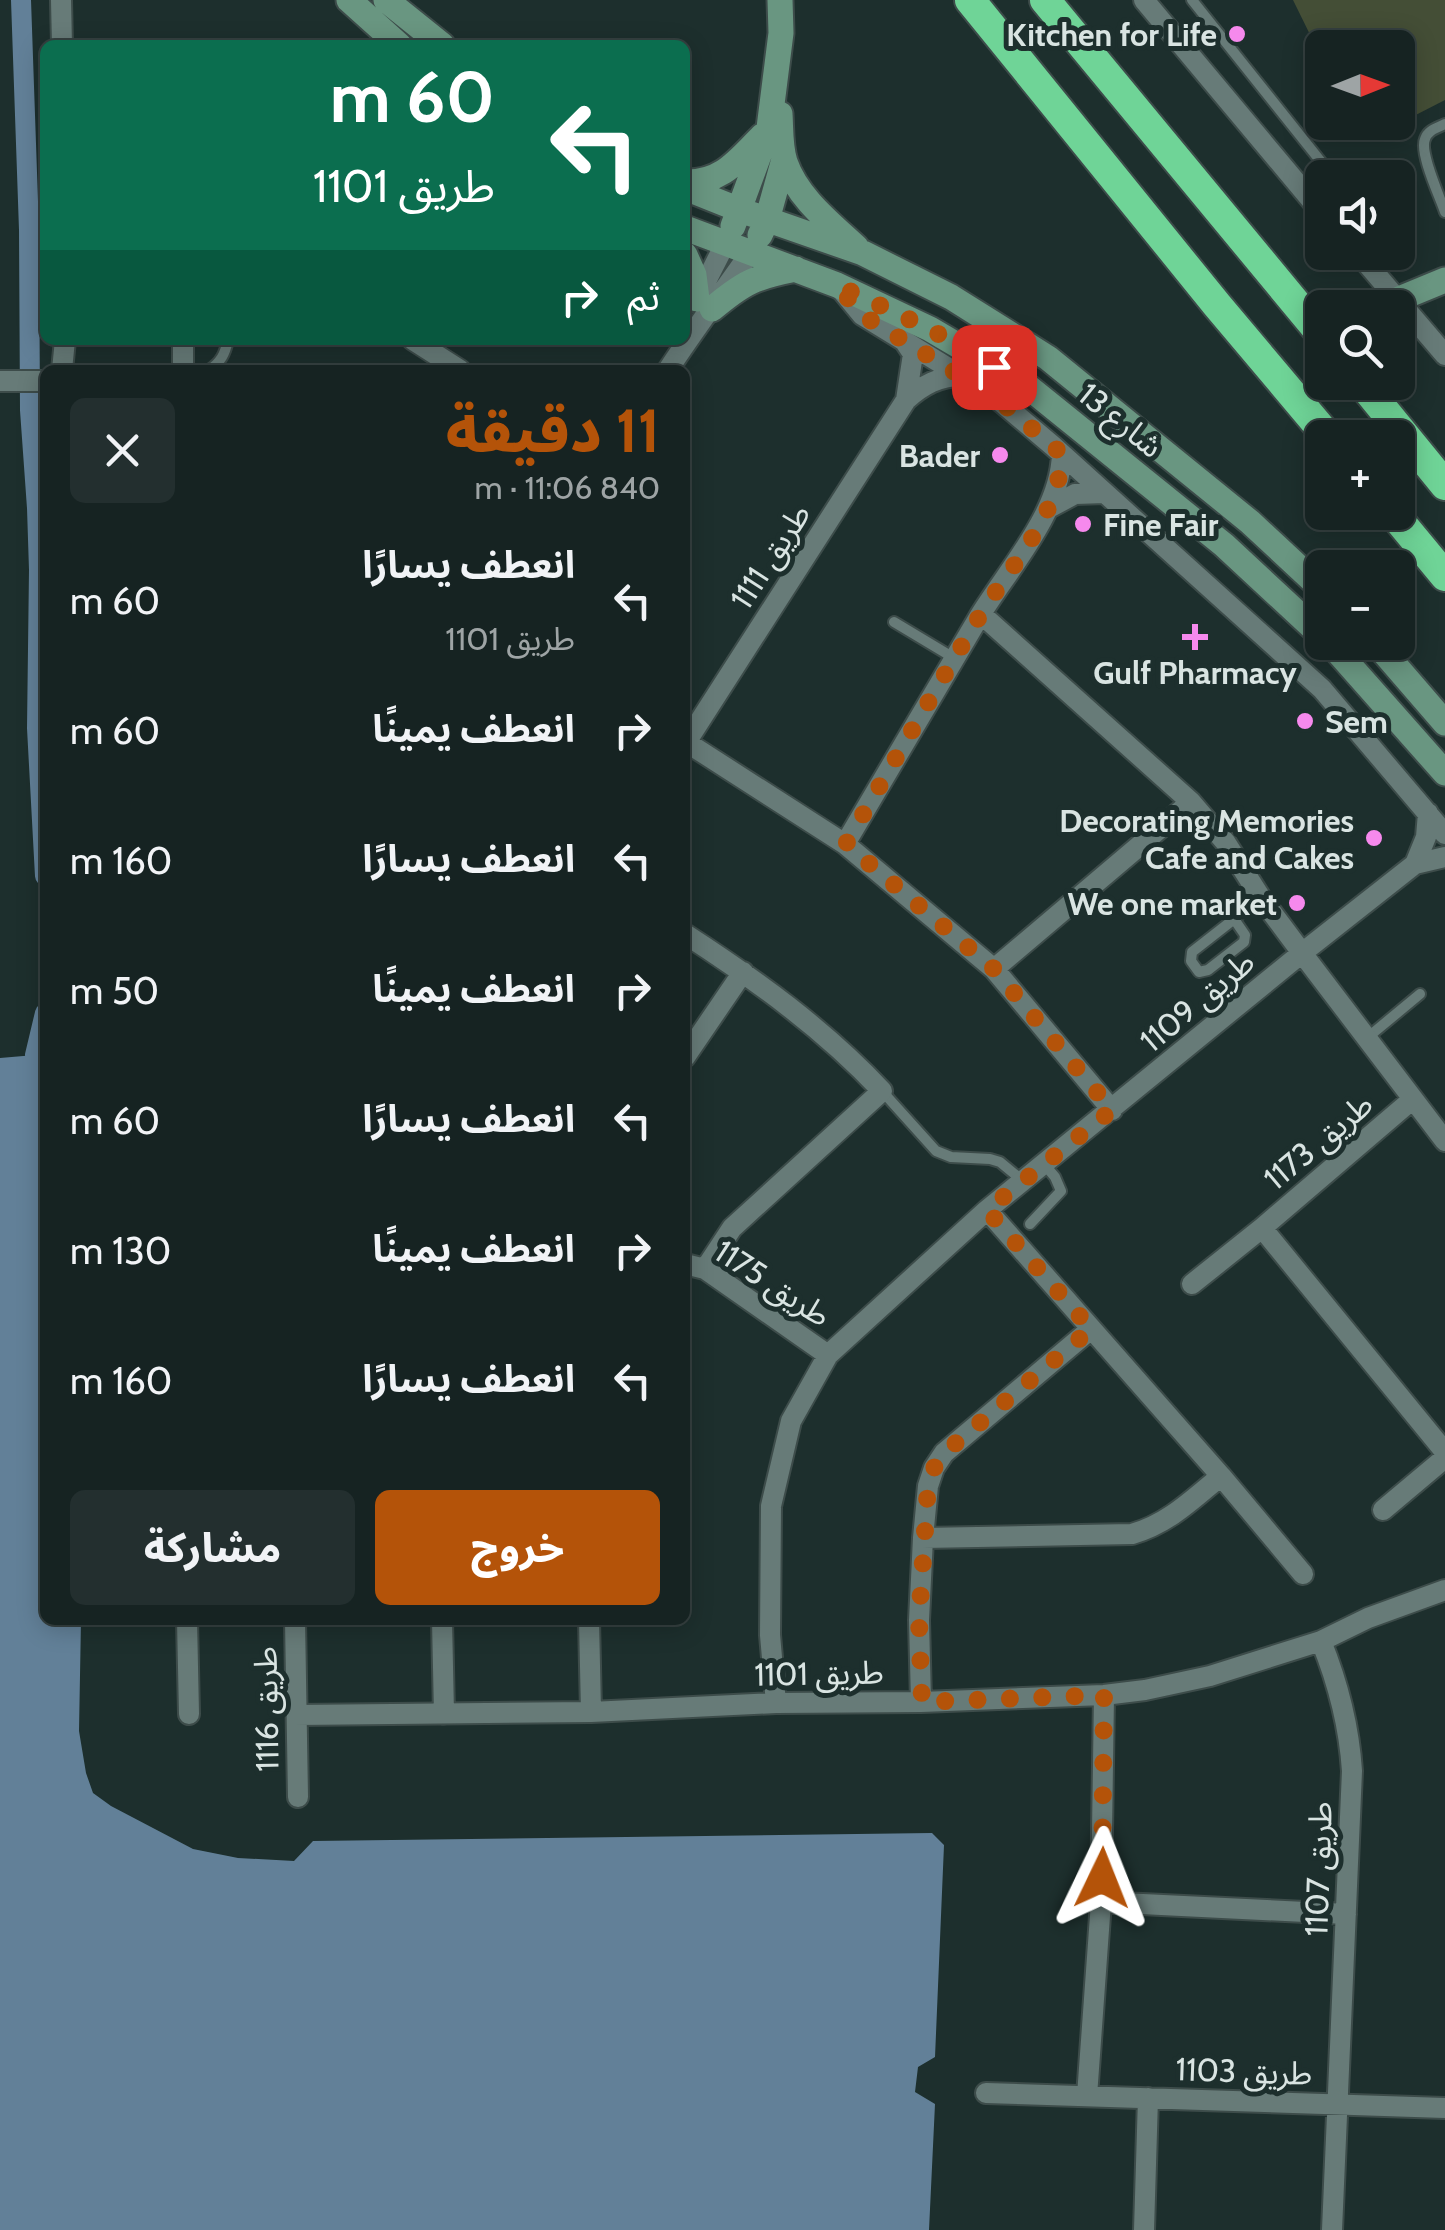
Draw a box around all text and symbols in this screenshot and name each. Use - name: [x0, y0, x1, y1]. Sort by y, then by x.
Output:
- place label: Kitchen for Life: [1006, 15, 1217, 54]
- marker: Kitchen for Life: [1226, 23, 1248, 45]
- north arrow: [1305, 30, 1415, 140]
- map controls: [1305, 30, 1415, 660]
- text: 60 m: [330, 54, 495, 140]
- icon: left: [530, 80, 660, 210]
- text: طريق 1101: [313, 159, 495, 213]
- button: sound: [1305, 160, 1415, 270]
- icon: right: [552, 270, 607, 325]
- text: ثم: [627, 273, 660, 320]
- button: search: [1305, 290, 1415, 400]
- pin: [952, 325, 1037, 410]
- icon: arrive: [967, 340, 1022, 395]
- street label: شارع 13: [1068, 374, 1171, 470]
- text: 11 دقيقة: [446, 394, 660, 467]
- button: close: [70, 398, 175, 503]
- button: +: [1305, 420, 1415, 530]
- place label: Bader: [899, 436, 980, 475]
- marker: Bader: [989, 444, 1011, 466]
- text: 840 m · 11:06: [474, 468, 660, 507]
- street label: طريق 1111: [722, 496, 819, 617]
- place label: Fine Fair: [1103, 505, 1219, 544]
- marker: Fine Fair: [1072, 513, 1094, 535]
- text: انعطف يسارًا: [362, 541, 575, 588]
- button: −: [1305, 550, 1415, 660]
- icon: left: [605, 573, 660, 628]
- text: 60 m: [70, 577, 160, 624]
- text: طريق 1101: [445, 619, 575, 658]
- marker: Gulf Pharmacy: [1184, 626, 1206, 648]
- place label: Gulf Pharmacy: [1093, 653, 1298, 692]
- place label: Sem: [1325, 702, 1388, 741]
- icon: right: [605, 703, 660, 758]
- text: انعطف يمينًا: [372, 705, 575, 752]
- text: 60 m: [70, 707, 160, 754]
- marker: Sem: [1294, 710, 1316, 732]
- place label: Decorating Memories Cafe and Cakes: [1059, 801, 1354, 877]
- marker: Decorating Memories Cafe and Cakes: [1363, 827, 1385, 849]
- icon: left: [605, 833, 660, 888]
- text: انعطف يسارًا: [362, 835, 575, 882]
- text: 160 m: [70, 837, 172, 884]
- place label: We one market: [1068, 884, 1277, 923]
- marker: We one market: [1286, 892, 1308, 914]
- street label: طريق 1109: [1132, 942, 1263, 1061]
- icon: right: [605, 963, 660, 1018]
- text: انعطف يمينًا: [372, 965, 575, 1012]
- text: 50 m: [70, 967, 159, 1014]
- street label: طريق 1173: [1256, 1084, 1381, 1199]
- icon: left: [605, 1093, 660, 1148]
- text: انعطف يسارًا: [362, 1095, 575, 1142]
- text: 60 m: [70, 1097, 160, 1144]
- icon: right: [605, 1223, 660, 1278]
- text: انعطف يمينًا: [372, 1225, 575, 1272]
- text: 130 m: [70, 1227, 171, 1274]
- street label: طريق 1175: [707, 1231, 838, 1336]
- icon: left: [605, 1353, 660, 1408]
- text: انعطف يسارًا: [362, 1355, 575, 1402]
- text: 160 m: [70, 1357, 172, 1404]
- button: مشاركة: [70, 1490, 355, 1605]
- button: خروج: [375, 1490, 660, 1605]
- street label: طريق 1116: [245, 1646, 288, 1772]
- street label: طريق 1101: [754, 1652, 884, 1695]
- street label: طريق 1107: [1296, 1801, 1341, 1937]
- position arrow: [1050, 1826, 1154, 1930]
- street label: طريق 1103: [1175, 2049, 1313, 2094]

